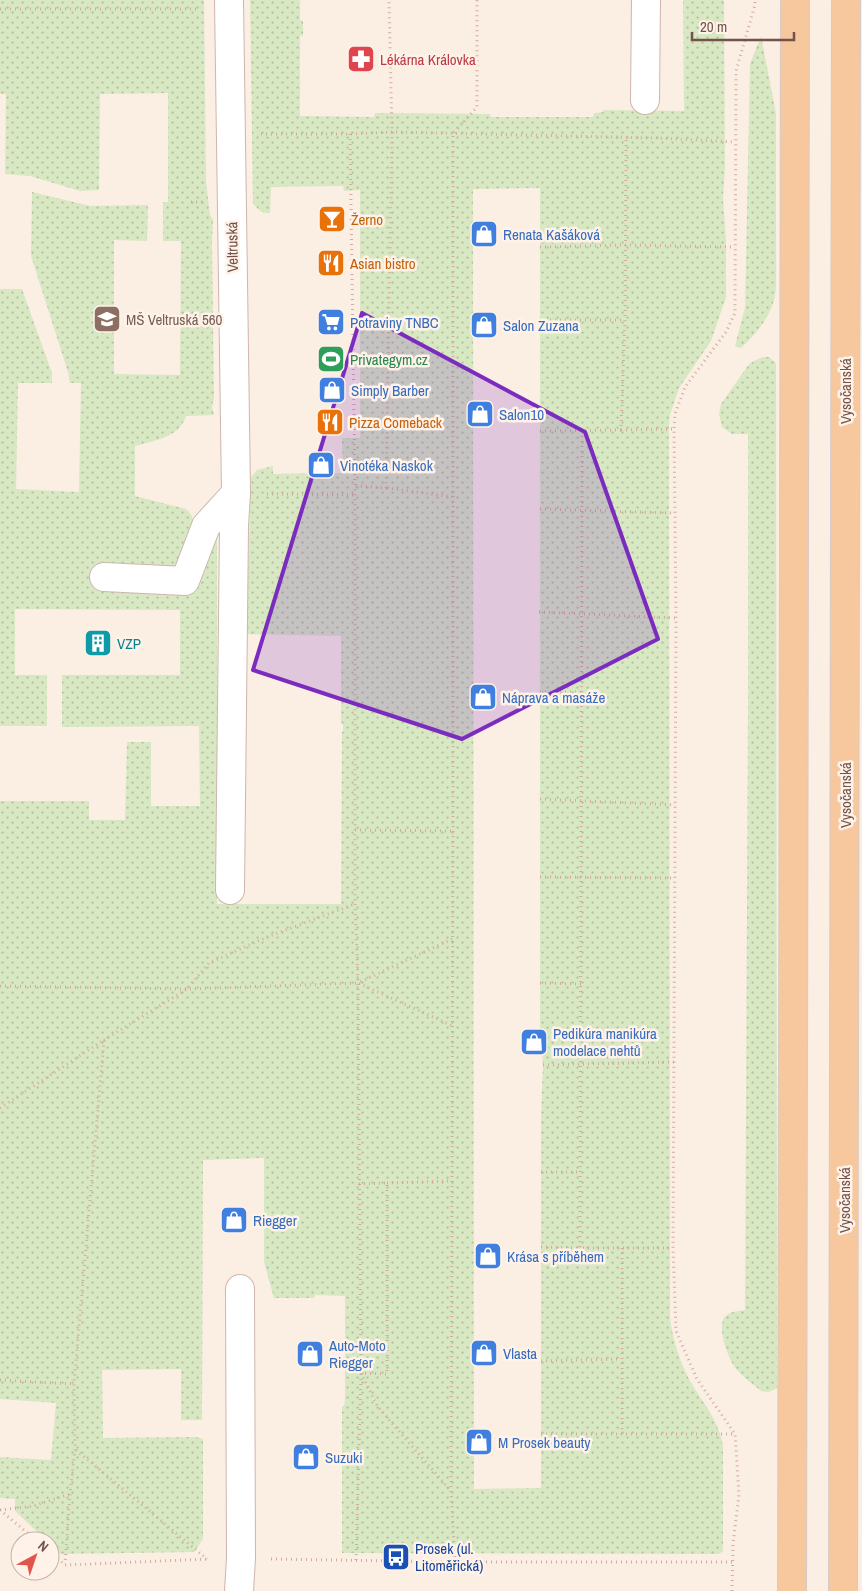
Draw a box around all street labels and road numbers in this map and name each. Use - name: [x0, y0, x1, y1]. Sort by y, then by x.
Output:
- street label: Veltruská: [221, 221, 243, 272]
- street label: Vysočanská: [835, 358, 856, 424]
- street label: Vysočanská: [835, 762, 856, 828]
- street label: Vysočanská: [834, 1167, 855, 1233]

